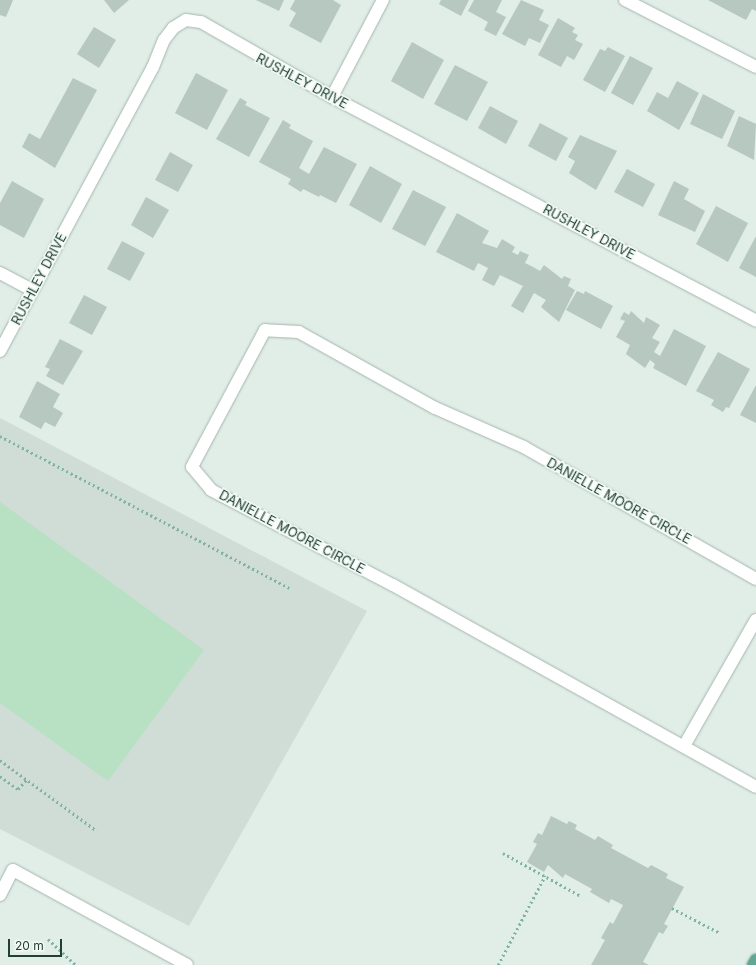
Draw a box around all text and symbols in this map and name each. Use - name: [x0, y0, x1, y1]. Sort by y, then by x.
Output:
- street label: RUSHLEY DRIVE: [253, 50, 351, 112]
- street label: RUSHLEY DRIVE: [540, 201, 638, 263]
- street label: RUSHLEY DRIVE: [8, 230, 70, 328]
- street label: DANIELLE MOORE CIRCLE: [544, 455, 694, 547]
- street label: DANIELLE MOORE CIRCLE: [217, 487, 367, 577]
- scale bar: [10, 931, 64, 957]
- text: 20 m: [15, 938, 44, 953]

